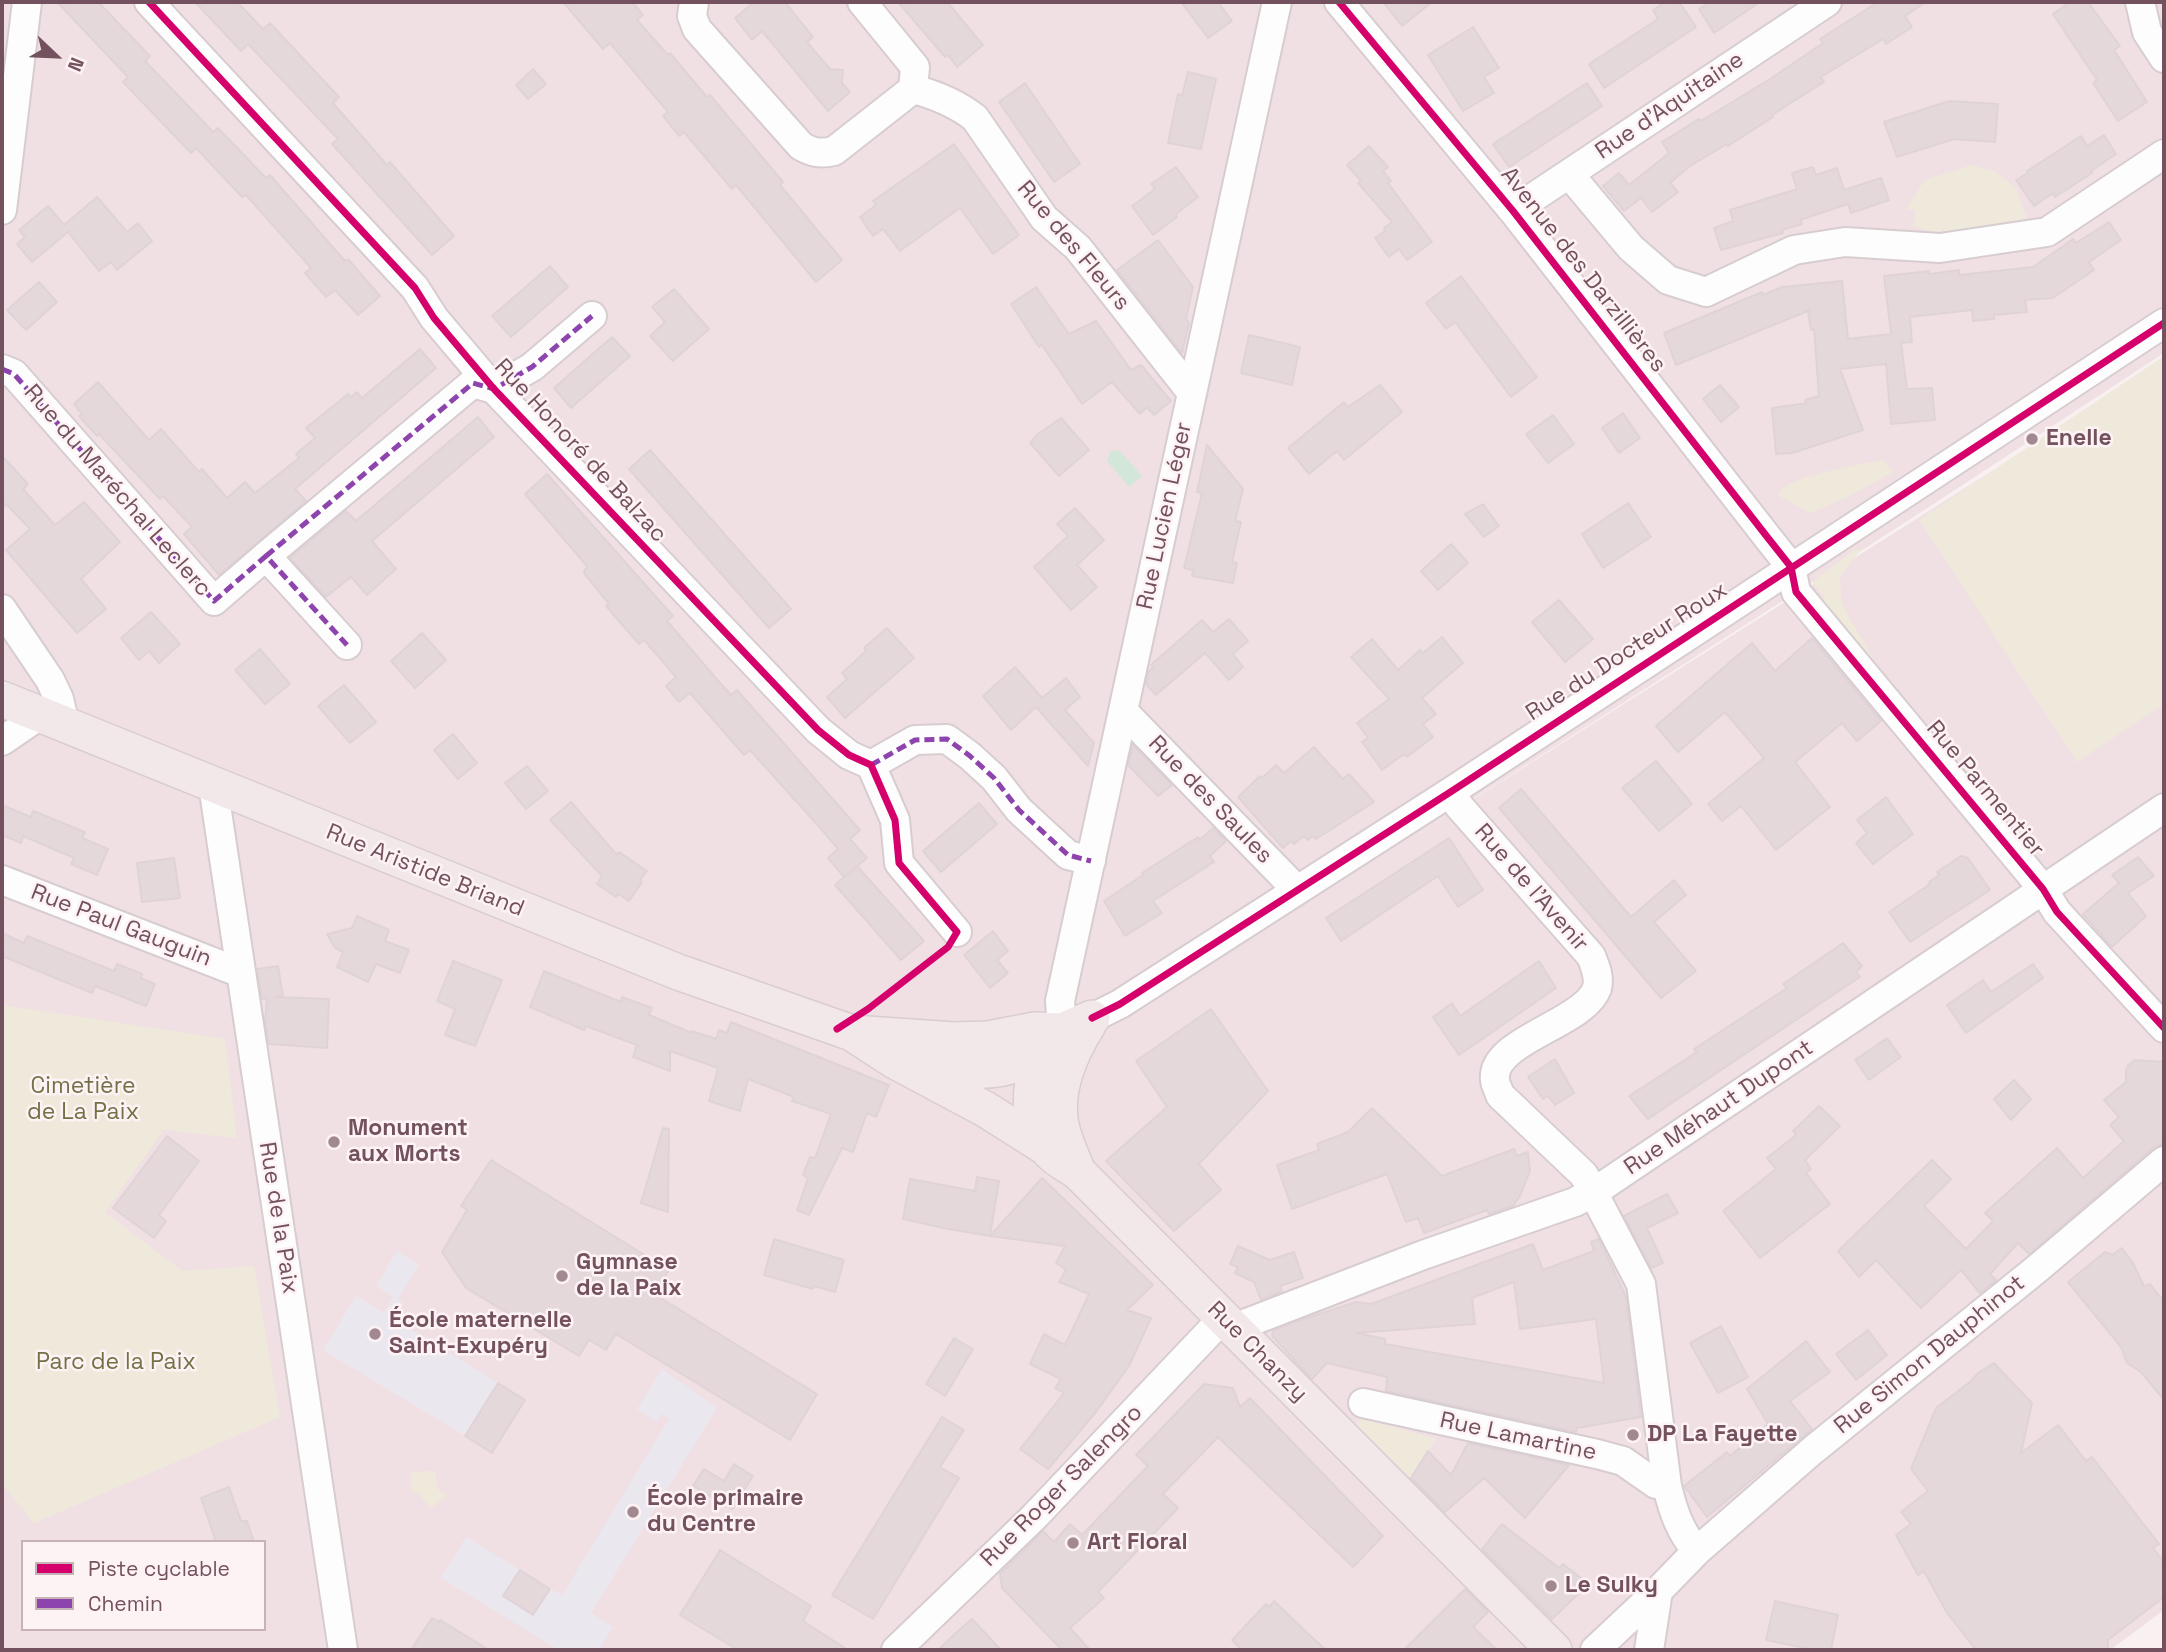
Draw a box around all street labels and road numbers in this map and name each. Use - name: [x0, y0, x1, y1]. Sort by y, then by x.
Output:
- street label: Rue d'Aquitaine: [1591, 46, 1749, 166]
- street label: Avenue des Darzillières: [1494, 162, 1672, 378]
- street label: Rue des Fleurs: [1011, 176, 1135, 316]
- street label: Rue Honoré de Balzac: [488, 354, 672, 548]
- street label: Rue du Maréchal Leclerc: [17, 379, 217, 603]
- street label: Rue Lucien Léger: [1132, 420, 1198, 612]
- street label: Rue du Docteur Roux: [1521, 577, 1733, 727]
- street label: Rue Parmentier: [1920, 715, 2050, 863]
- street label: Rue des Saules: [1142, 730, 1278, 870]
- street label: Rue Aristide Briand: [322, 819, 528, 923]
- street label: Rue de l'Avenir: [1468, 819, 1594, 957]
- street label: Rue Paul Gauguin: [27, 879, 215, 973]
- street label: Rue Méhaut Dupont: [1619, 1035, 1819, 1181]
- street label: Rue de la Paix: [252, 1140, 304, 1296]
- street label: Rue Simon Dauphinot: [1829, 1270, 2031, 1440]
- street label: Rue Chanzy: [1201, 1296, 1313, 1408]
- street label: Rue Roger Salengro: [975, 1399, 1149, 1573]
- street label: Rue Lamartine: [1437, 1407, 1599, 1467]

